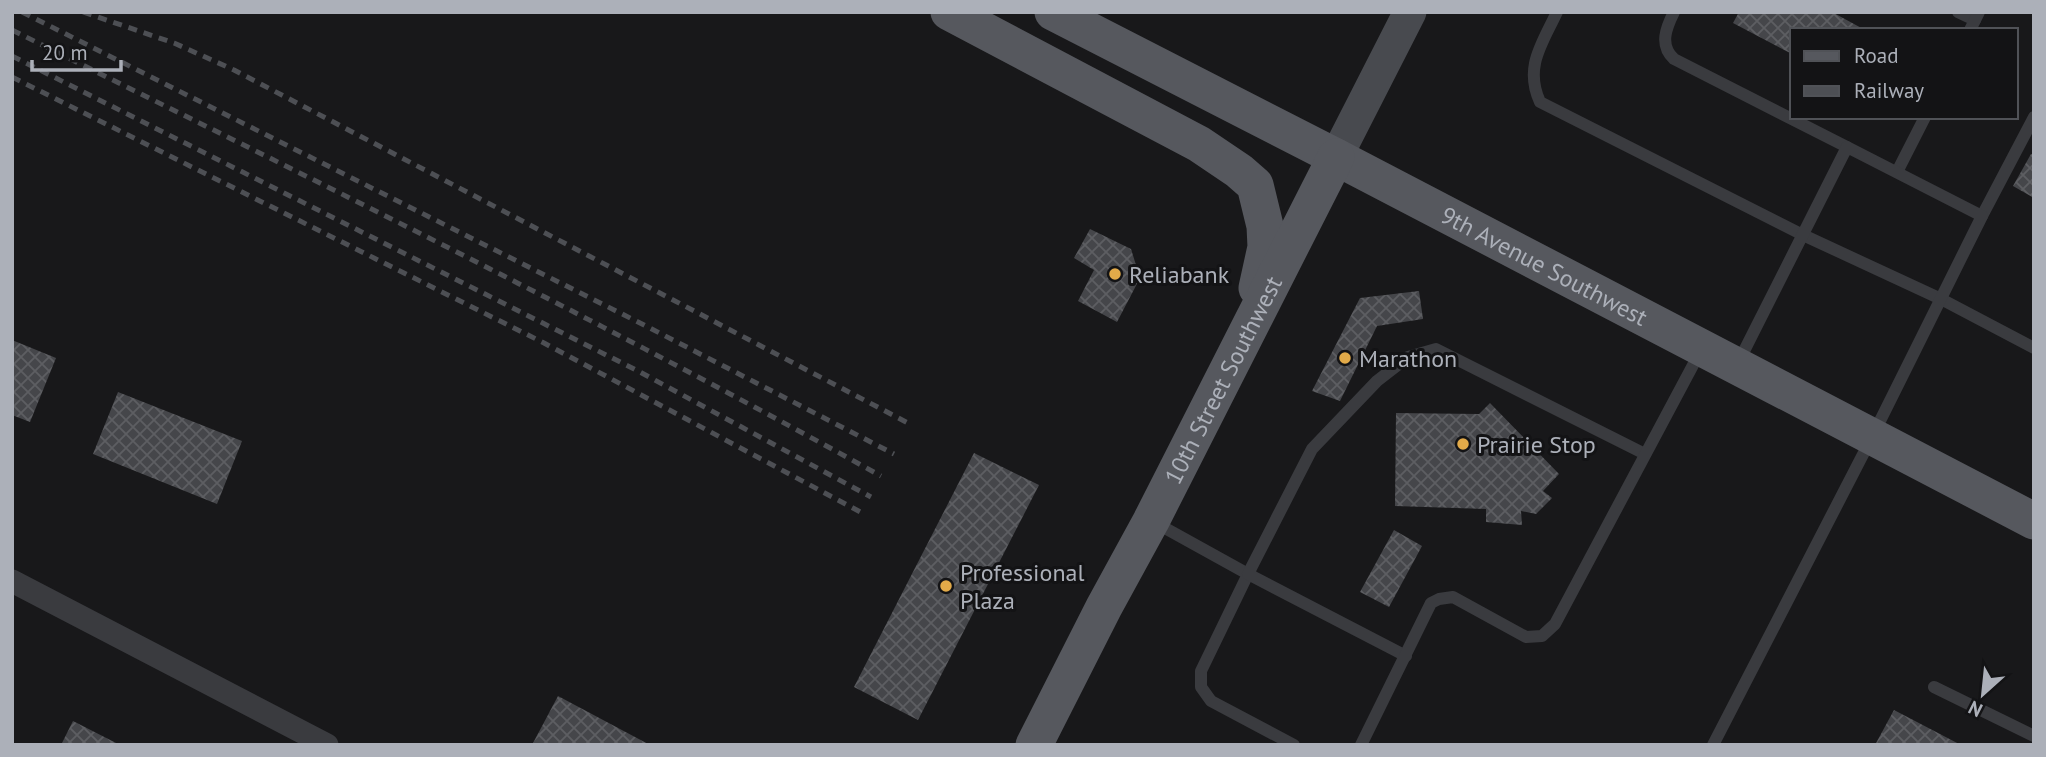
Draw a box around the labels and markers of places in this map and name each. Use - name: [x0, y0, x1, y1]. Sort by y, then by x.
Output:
- place label: Reliabank: [1129, 259, 1230, 290]
- marker: Reliabank: [1107, 266, 1123, 282]
- place label: Marathon: [1359, 343, 1457, 374]
- marker: Marathon: [1337, 350, 1353, 366]
- place label: Prairie Stop: [1477, 429, 1596, 460]
- marker: Prairie Stop: [1455, 436, 1471, 452]
- place label: Professional Plaza: [960, 557, 1084, 616]
- marker: Professional Plaza: [938, 578, 954, 594]

